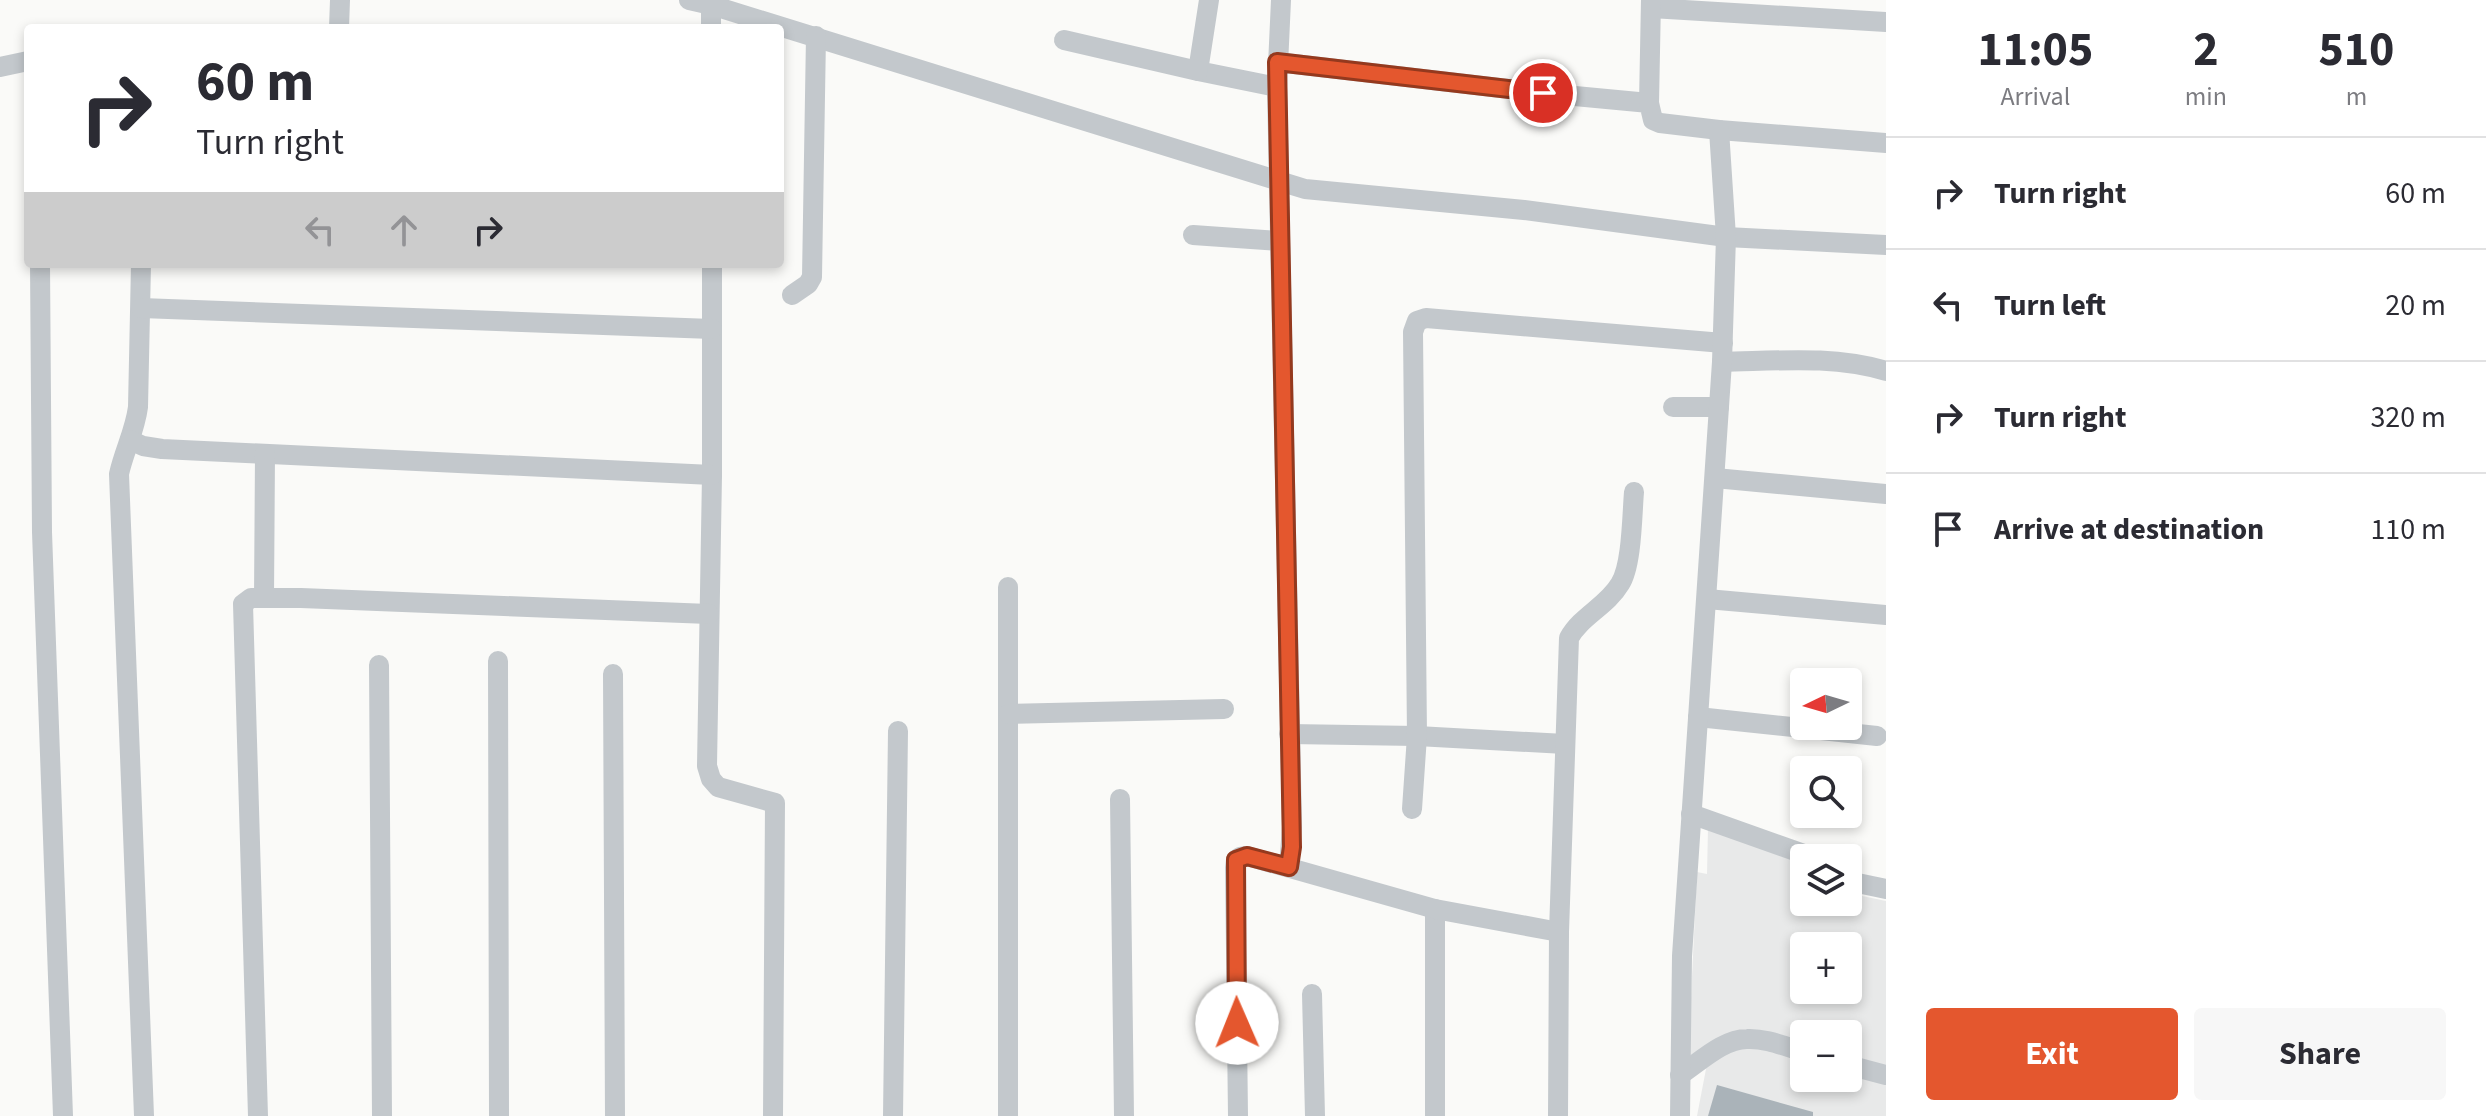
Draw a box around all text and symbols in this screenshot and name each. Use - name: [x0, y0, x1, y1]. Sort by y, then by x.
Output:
- text: 11:05: [1977, 16, 2093, 84]
- text: 2: [2193, 16, 2219, 84]
- text: 510: [2318, 16, 2394, 84]
- text: 60 m: [196, 43, 314, 122]
- icon: right: [64, 56, 168, 160]
- pin: [1509, 59, 1577, 127]
- icon: arrive: [1521, 71, 1565, 115]
- text: Arrival: [2000, 78, 2070, 115]
- text: min: [2185, 78, 2227, 115]
- text: m: [2346, 78, 2367, 115]
- text: Turn right: [196, 117, 344, 168]
- icon: right: [1926, 171, 1970, 215]
- text: Turn right: [1994, 172, 2126, 215]
- text: 60 m: [2385, 172, 2446, 215]
- icon: left: [298, 208, 342, 252]
- icon: ahead: [382, 208, 426, 252]
- icon: right: [466, 208, 510, 252]
- icon: left: [1926, 283, 1970, 327]
- text: Turn left: [1994, 284, 2106, 327]
- text: 20 m: [2385, 284, 2446, 327]
- icon: right: [1926, 395, 1970, 439]
- text: Turn right: [1994, 396, 2126, 439]
- text: 320 m: [2370, 396, 2446, 439]
- icon: arrive: [1926, 507, 1970, 551]
- text: Arrive at destination: [1994, 508, 2264, 551]
- text: 110 m: [2370, 508, 2446, 551]
- north arrow: [1790, 668, 1862, 740]
- map controls: [1790, 668, 1862, 1092]
- button: search: [1790, 756, 1862, 828]
- button: layers: [1790, 844, 1862, 916]
- button: +: [1790, 932, 1862, 1004]
- position arrow: [1195, 981, 1279, 1065]
- button: Exit: [1926, 1008, 2178, 1100]
- button: Share: [2194, 1008, 2446, 1100]
- button: −: [1790, 1020, 1862, 1092]

